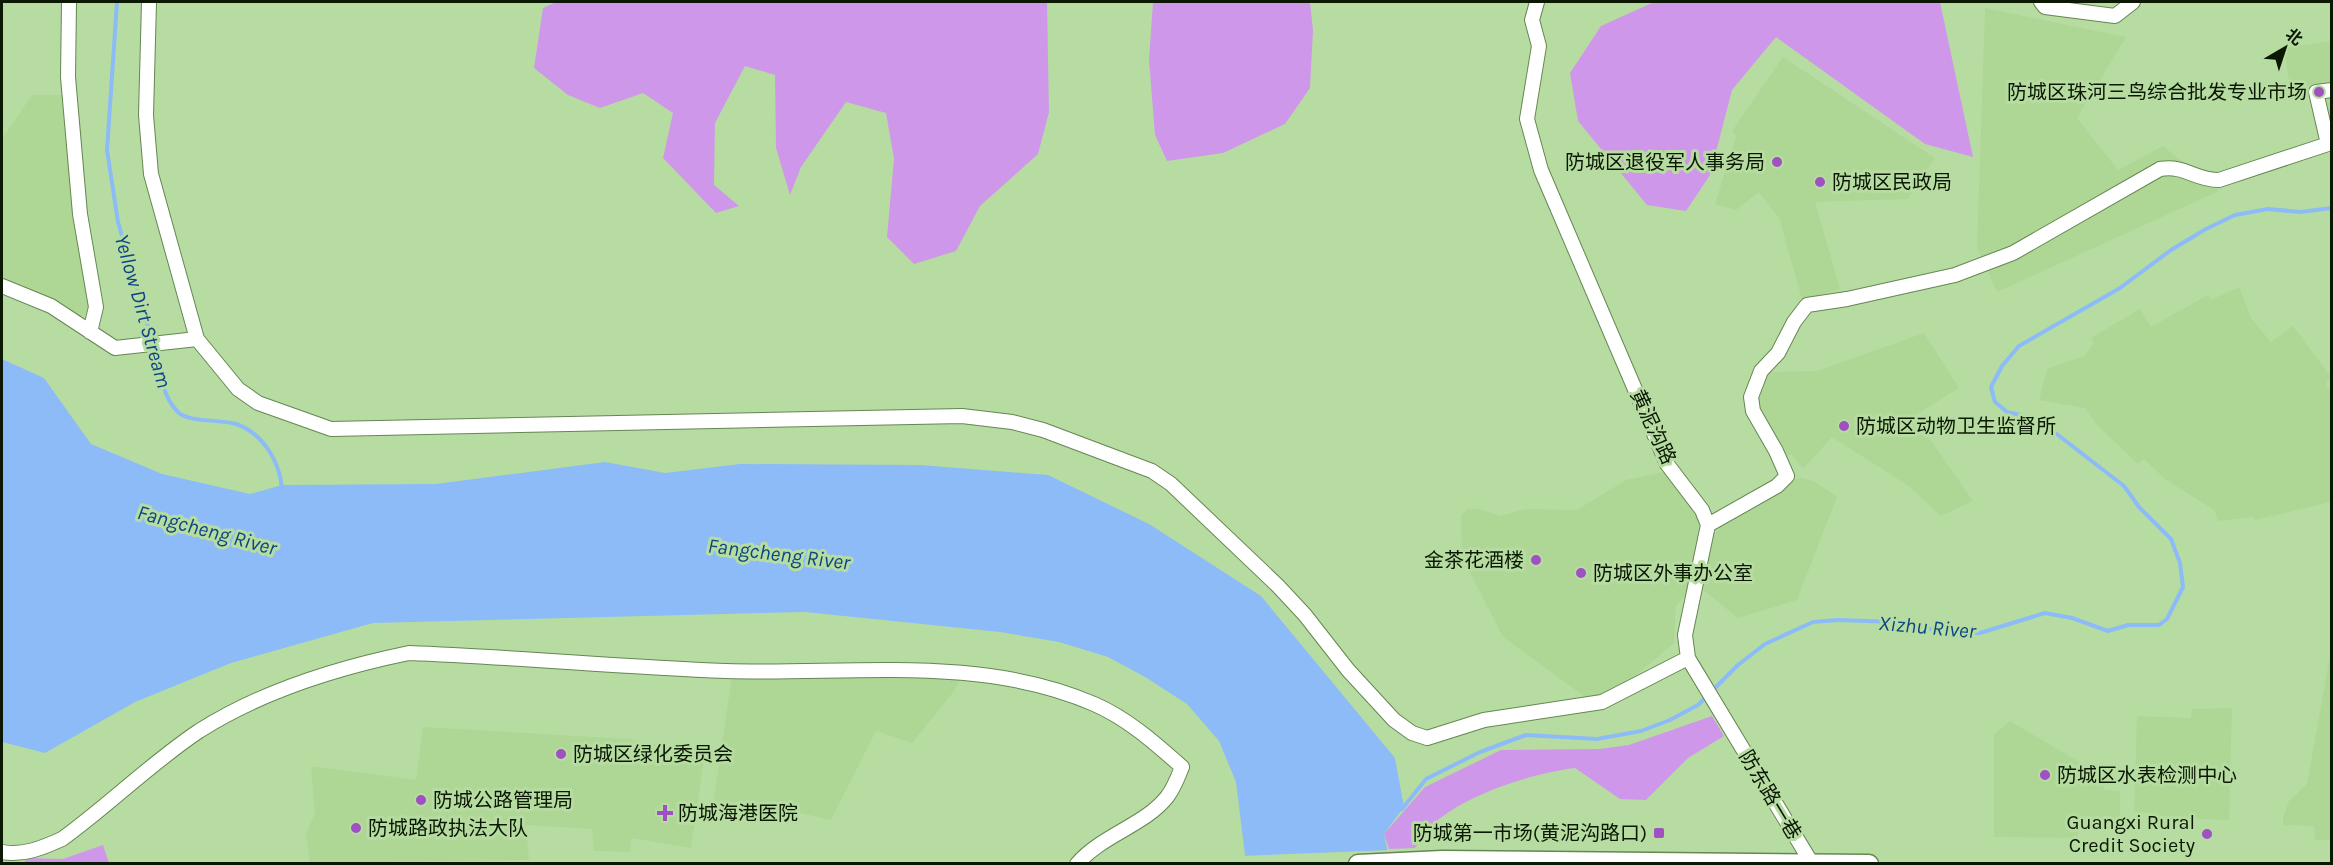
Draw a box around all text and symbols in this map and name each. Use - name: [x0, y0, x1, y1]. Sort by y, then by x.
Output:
- north arrow: [2255, 18, 2315, 78]
- text: 北: [2282, 24, 2306, 49]
- place label: 防城区珠河三鸟综合批发专业市场: [2007, 81, 2307, 104]
- marker: 防城区珠河三鸟综合批发专业市场: [2312, 85, 2326, 99]
- place label: 防城区退役军人事务局: [1565, 151, 1765, 174]
- marker: 防城区退役军人事务局: [1770, 155, 1784, 169]
- place label: 防城区民政局: [1832, 171, 1952, 194]
- marker: 防城区民政局: [1813, 175, 1827, 189]
- water label: Yellow Dirt Stream: [110, 231, 176, 391]
- street label: 黄泥沟路: [1626, 386, 1680, 468]
- place label: 防城区动物卫生监督所: [1856, 415, 2056, 438]
- marker: 防城区动物卫生监督所: [1837, 419, 1851, 433]
- water label: Fangcheng River: [135, 500, 280, 560]
- water label: Fangcheng River: [706, 533, 852, 575]
- place label: 金茶花酒楼: [1424, 549, 1524, 572]
- marker: 金茶花酒楼: [1529, 553, 1543, 567]
- place label: 防城区外事办公室: [1593, 562, 1753, 585]
- marker: 防城区外事办公室: [1574, 566, 1588, 580]
- water label: Xizhu River: [1877, 611, 1978, 643]
- place label: 防城区绿化委员会: [573, 743, 733, 766]
- street label: 防东路一巷: [1734, 746, 1806, 844]
- marker: 防城区绿化委员会: [554, 747, 568, 761]
- place label: 防城区水表检测中心: [2057, 764, 2237, 787]
- marker: 防城区水表检测中心: [2038, 768, 2052, 782]
- place label: 防城公路管理局: [433, 789, 573, 812]
- marker: 防城公路管理局: [414, 793, 428, 807]
- place label: 防城海港医院: [678, 802, 798, 825]
- marker: 防城海港医院: [656, 804, 674, 822]
- place label: Guangxi Rural Credit Society: [2067, 811, 2195, 857]
- place label: 防城路政执法大队: [368, 817, 528, 840]
- marker: 防城路政执法大队: [349, 821, 363, 835]
- place label: 防城第一市场(黄泥沟路口): [1413, 822, 1647, 845]
- marker: 防城第一市场(黄泥沟路口): [1652, 826, 1666, 840]
- marker: Guangxi Rural Credit Society: [2200, 827, 2214, 841]

